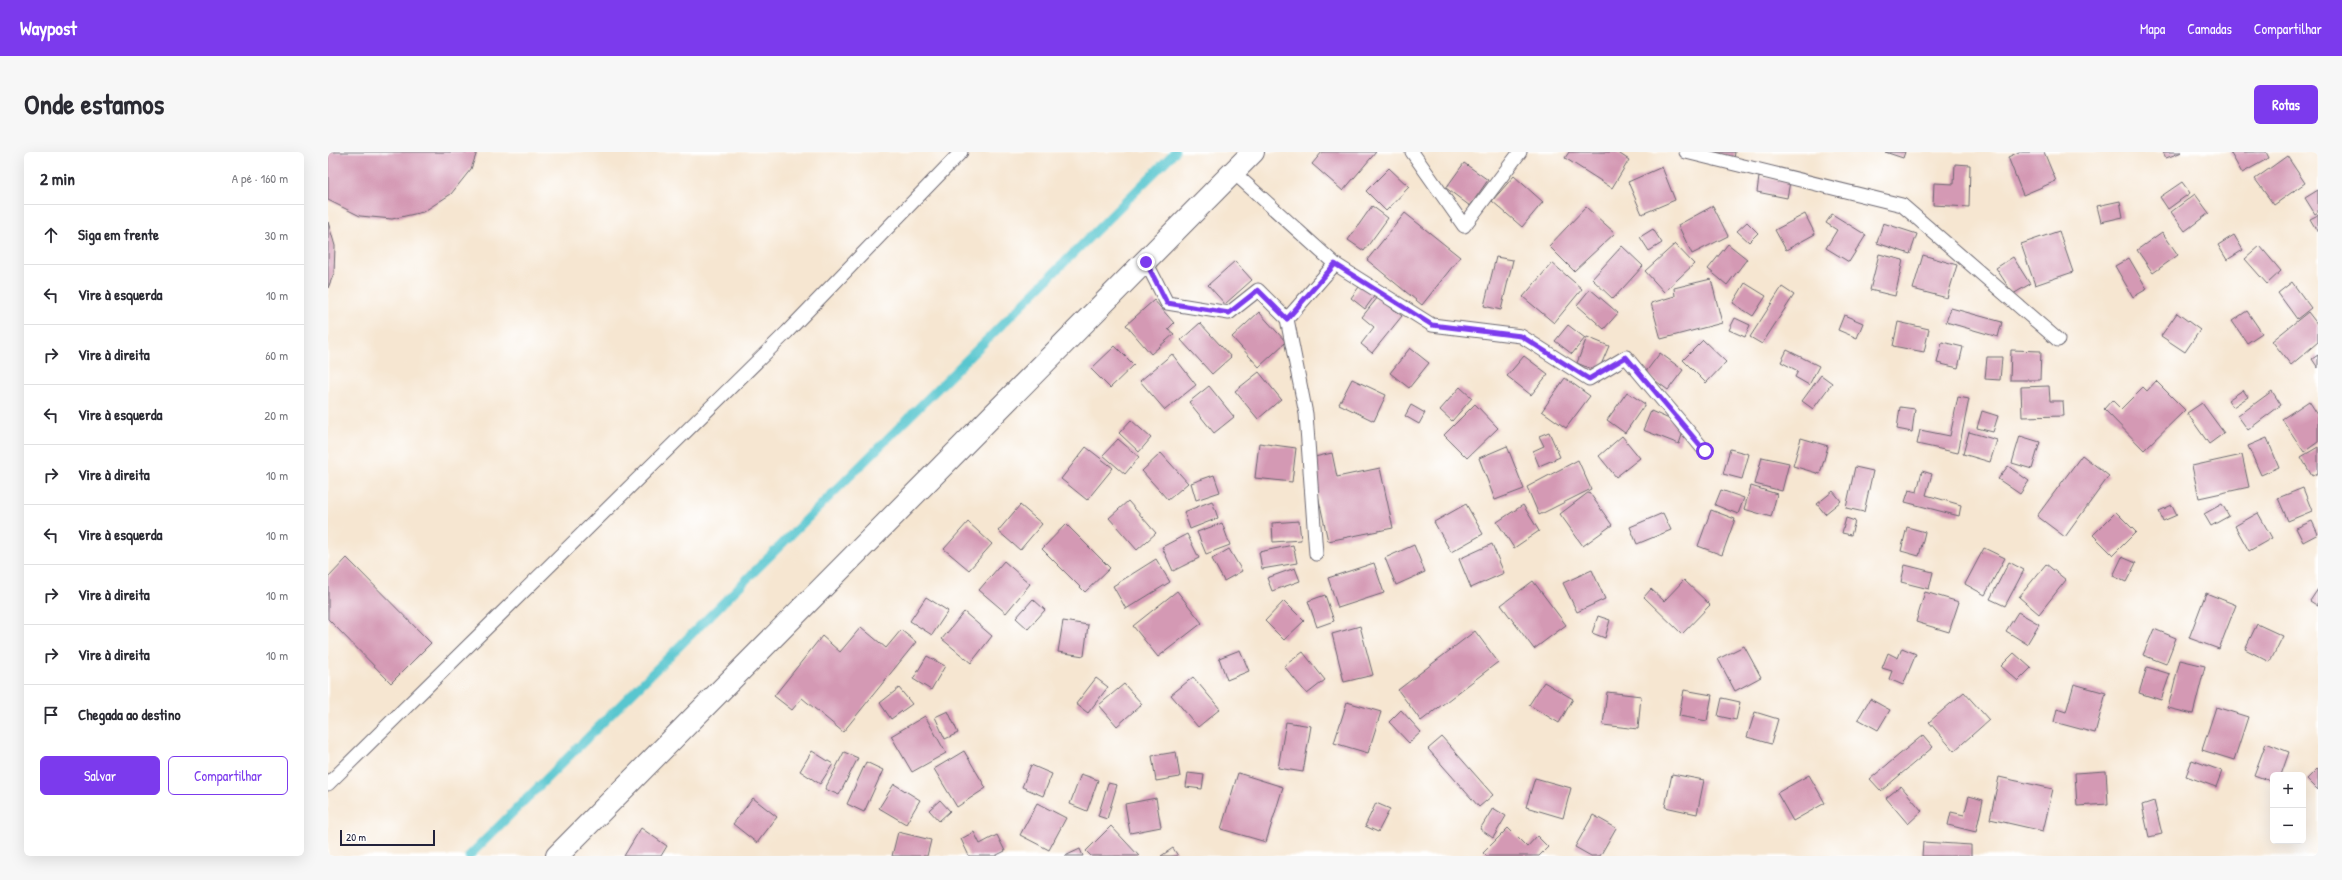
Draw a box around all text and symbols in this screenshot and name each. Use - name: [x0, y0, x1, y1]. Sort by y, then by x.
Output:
- text: Waypost: [20, 15, 77, 41]
- text: Mapa: [2140, 19, 2165, 38]
- text: Camadas: [2187, 19, 2232, 38]
- text: Compartilhar: [2254, 19, 2322, 38]
- text: Onde estamos: [24, 85, 164, 123]
- button: Rotas: [2254, 85, 2318, 124]
- text: 2 min: [40, 167, 75, 190]
- text: A pé · 160 m: [232, 169, 288, 187]
- icon: ahead: [40, 224, 62, 246]
- text: Siga em frente: [78, 224, 159, 245]
- text: 30 m: [265, 226, 288, 244]
- route end: [1137, 253, 1155, 271]
- icon: left: [40, 284, 62, 306]
- text: Vire à esquerda: [78, 284, 162, 305]
- text: 10 m: [266, 286, 288, 304]
- icon: right: [40, 344, 62, 366]
- text: Vire à direita: [78, 344, 150, 365]
- text: 60 m: [265, 346, 288, 364]
- icon: left: [40, 404, 62, 426]
- text: Vire à esquerda: [78, 404, 162, 425]
- text: 20 m: [264, 406, 288, 424]
- route start: [1696, 442, 1714, 460]
- icon: right: [40, 464, 62, 486]
- text: Vire à direita: [78, 464, 150, 485]
- text: 10 m: [266, 466, 288, 484]
- icon: left: [40, 524, 62, 546]
- text: Vire à esquerda: [78, 524, 162, 545]
- text: 10 m: [266, 526, 288, 544]
- icon: right: [40, 584, 62, 606]
- text: Vire à direita: [78, 584, 150, 605]
- text: 10 m: [266, 586, 288, 604]
- icon: right: [40, 644, 62, 666]
- text: Vire à direita: [78, 644, 150, 665]
- text: 10 m: [266, 646, 288, 664]
- icon: arrive: [40, 704, 62, 726]
- text: Chegada ao destino: [78, 704, 181, 725]
- button: Salvar: [40, 756, 160, 795]
- button: Compartilhar: [168, 756, 288, 795]
- map controls: [2270, 772, 2306, 844]
- button: +: [2270, 772, 2306, 808]
- button: −: [2270, 808, 2306, 844]
- scale bar: [340, 828, 435, 847]
- text: 20 m: [346, 830, 366, 844]

